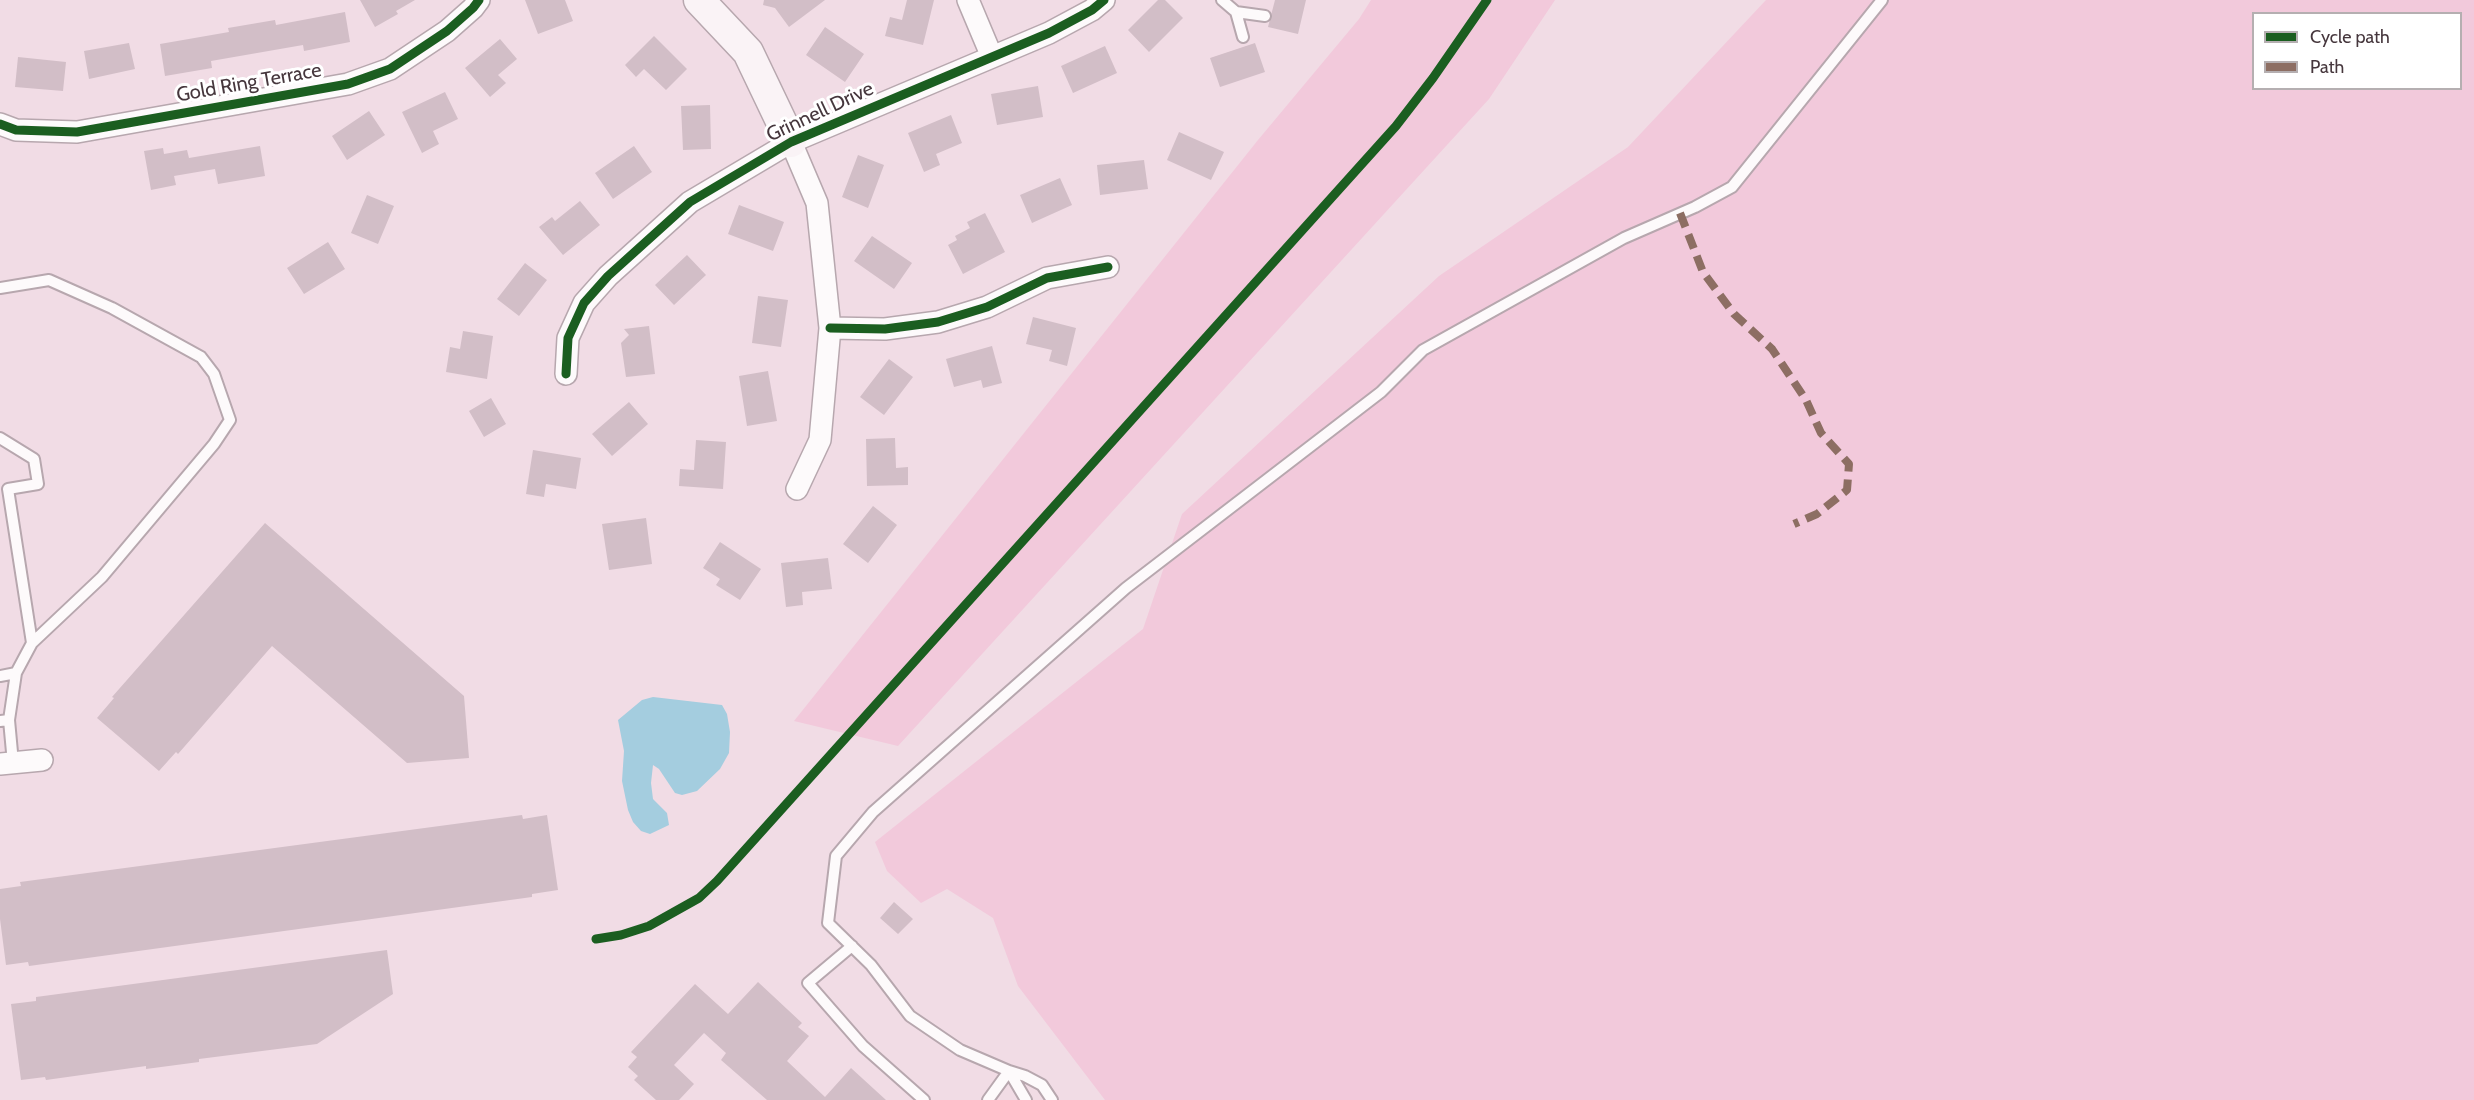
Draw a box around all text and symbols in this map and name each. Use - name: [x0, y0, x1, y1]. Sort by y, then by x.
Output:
- legend: [2252, 12, 2462, 90]
- text: Cycle path: [2310, 26, 2390, 48]
- text: Path: [2310, 56, 2344, 78]
- street label: Gold Ring Terrace: [175, 58, 323, 108]
- street label: Grinnell Drive: [763, 77, 877, 147]

